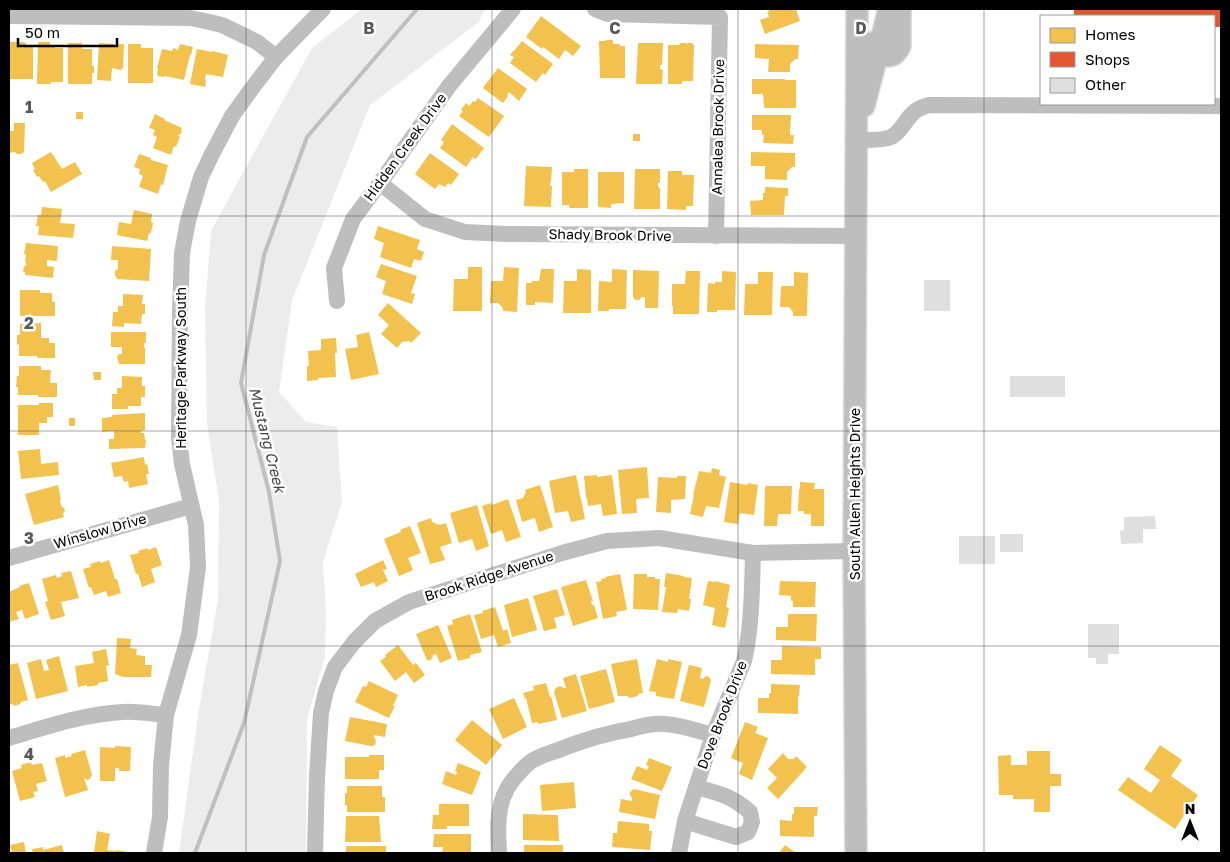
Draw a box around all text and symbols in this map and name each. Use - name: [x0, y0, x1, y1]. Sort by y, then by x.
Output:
- scale bar: [18, 15, 116, 47]
- legend: [1040, 15, 1215, 105]
- text: B: [363, 18, 375, 38]
- text: C: [609, 18, 621, 38]
- text: D: [855, 18, 867, 38]
- text: 50 m: [25, 23, 60, 41]
- text: Homes: [1085, 25, 1135, 43]
- text: Shops: [1085, 50, 1130, 68]
- street label: Annalea Brook Drive: [708, 59, 727, 195]
- text: Other: [1085, 75, 1126, 93]
- street label: Hidden Creek Drive: [360, 90, 449, 204]
- text: 1: [25, 97, 33, 117]
- street label: Shady Brook Drive: [548, 225, 672, 244]
- street label: Heritage Parkway South: [172, 287, 189, 449]
- text: 2: [24, 313, 34, 333]
- water label: Mustang Creek: [245, 385, 290, 496]
- street label: South Allen Heights Drive: [846, 408, 863, 580]
- street label: Winslow Drive: [52, 509, 148, 552]
- text: 3: [24, 528, 34, 548]
- street label: Brook Ridge Avenue: [422, 547, 555, 604]
- street label: Dove Brook Drive: [693, 658, 750, 771]
- text: 4: [24, 744, 34, 764]
- north arrow: [1165, 797, 1215, 847]
- text: N: [1185, 800, 1195, 817]

